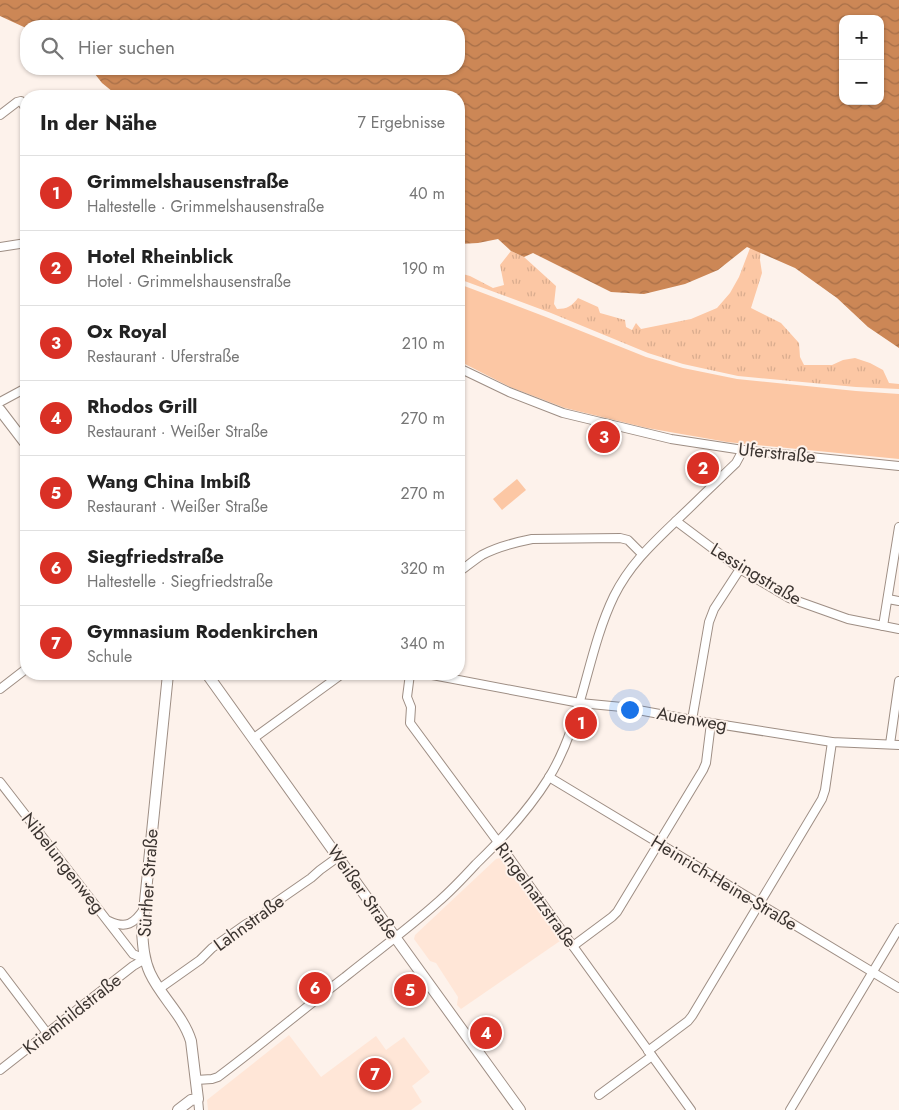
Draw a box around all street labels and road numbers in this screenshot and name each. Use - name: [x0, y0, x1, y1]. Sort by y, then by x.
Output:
- street label: Uferstraße: [737, 436, 817, 470]
- street label: Lessingstraße: [706, 537, 806, 611]
- street label: Auenweg: [655, 700, 729, 738]
- street label: Nibelungenweg: [15, 807, 111, 919]
- street label: Sürther Straße: [131, 828, 165, 938]
- street label: Heinrich-Heine-Straße: [646, 829, 802, 937]
- street label: Ringelnatzstraße: [489, 837, 583, 953]
- street label: Weißer Straße: [321, 840, 405, 944]
- street label: Lahnstraße: [208, 889, 290, 957]
- street label: Kriemhildstraße: [17, 967, 127, 1061]

